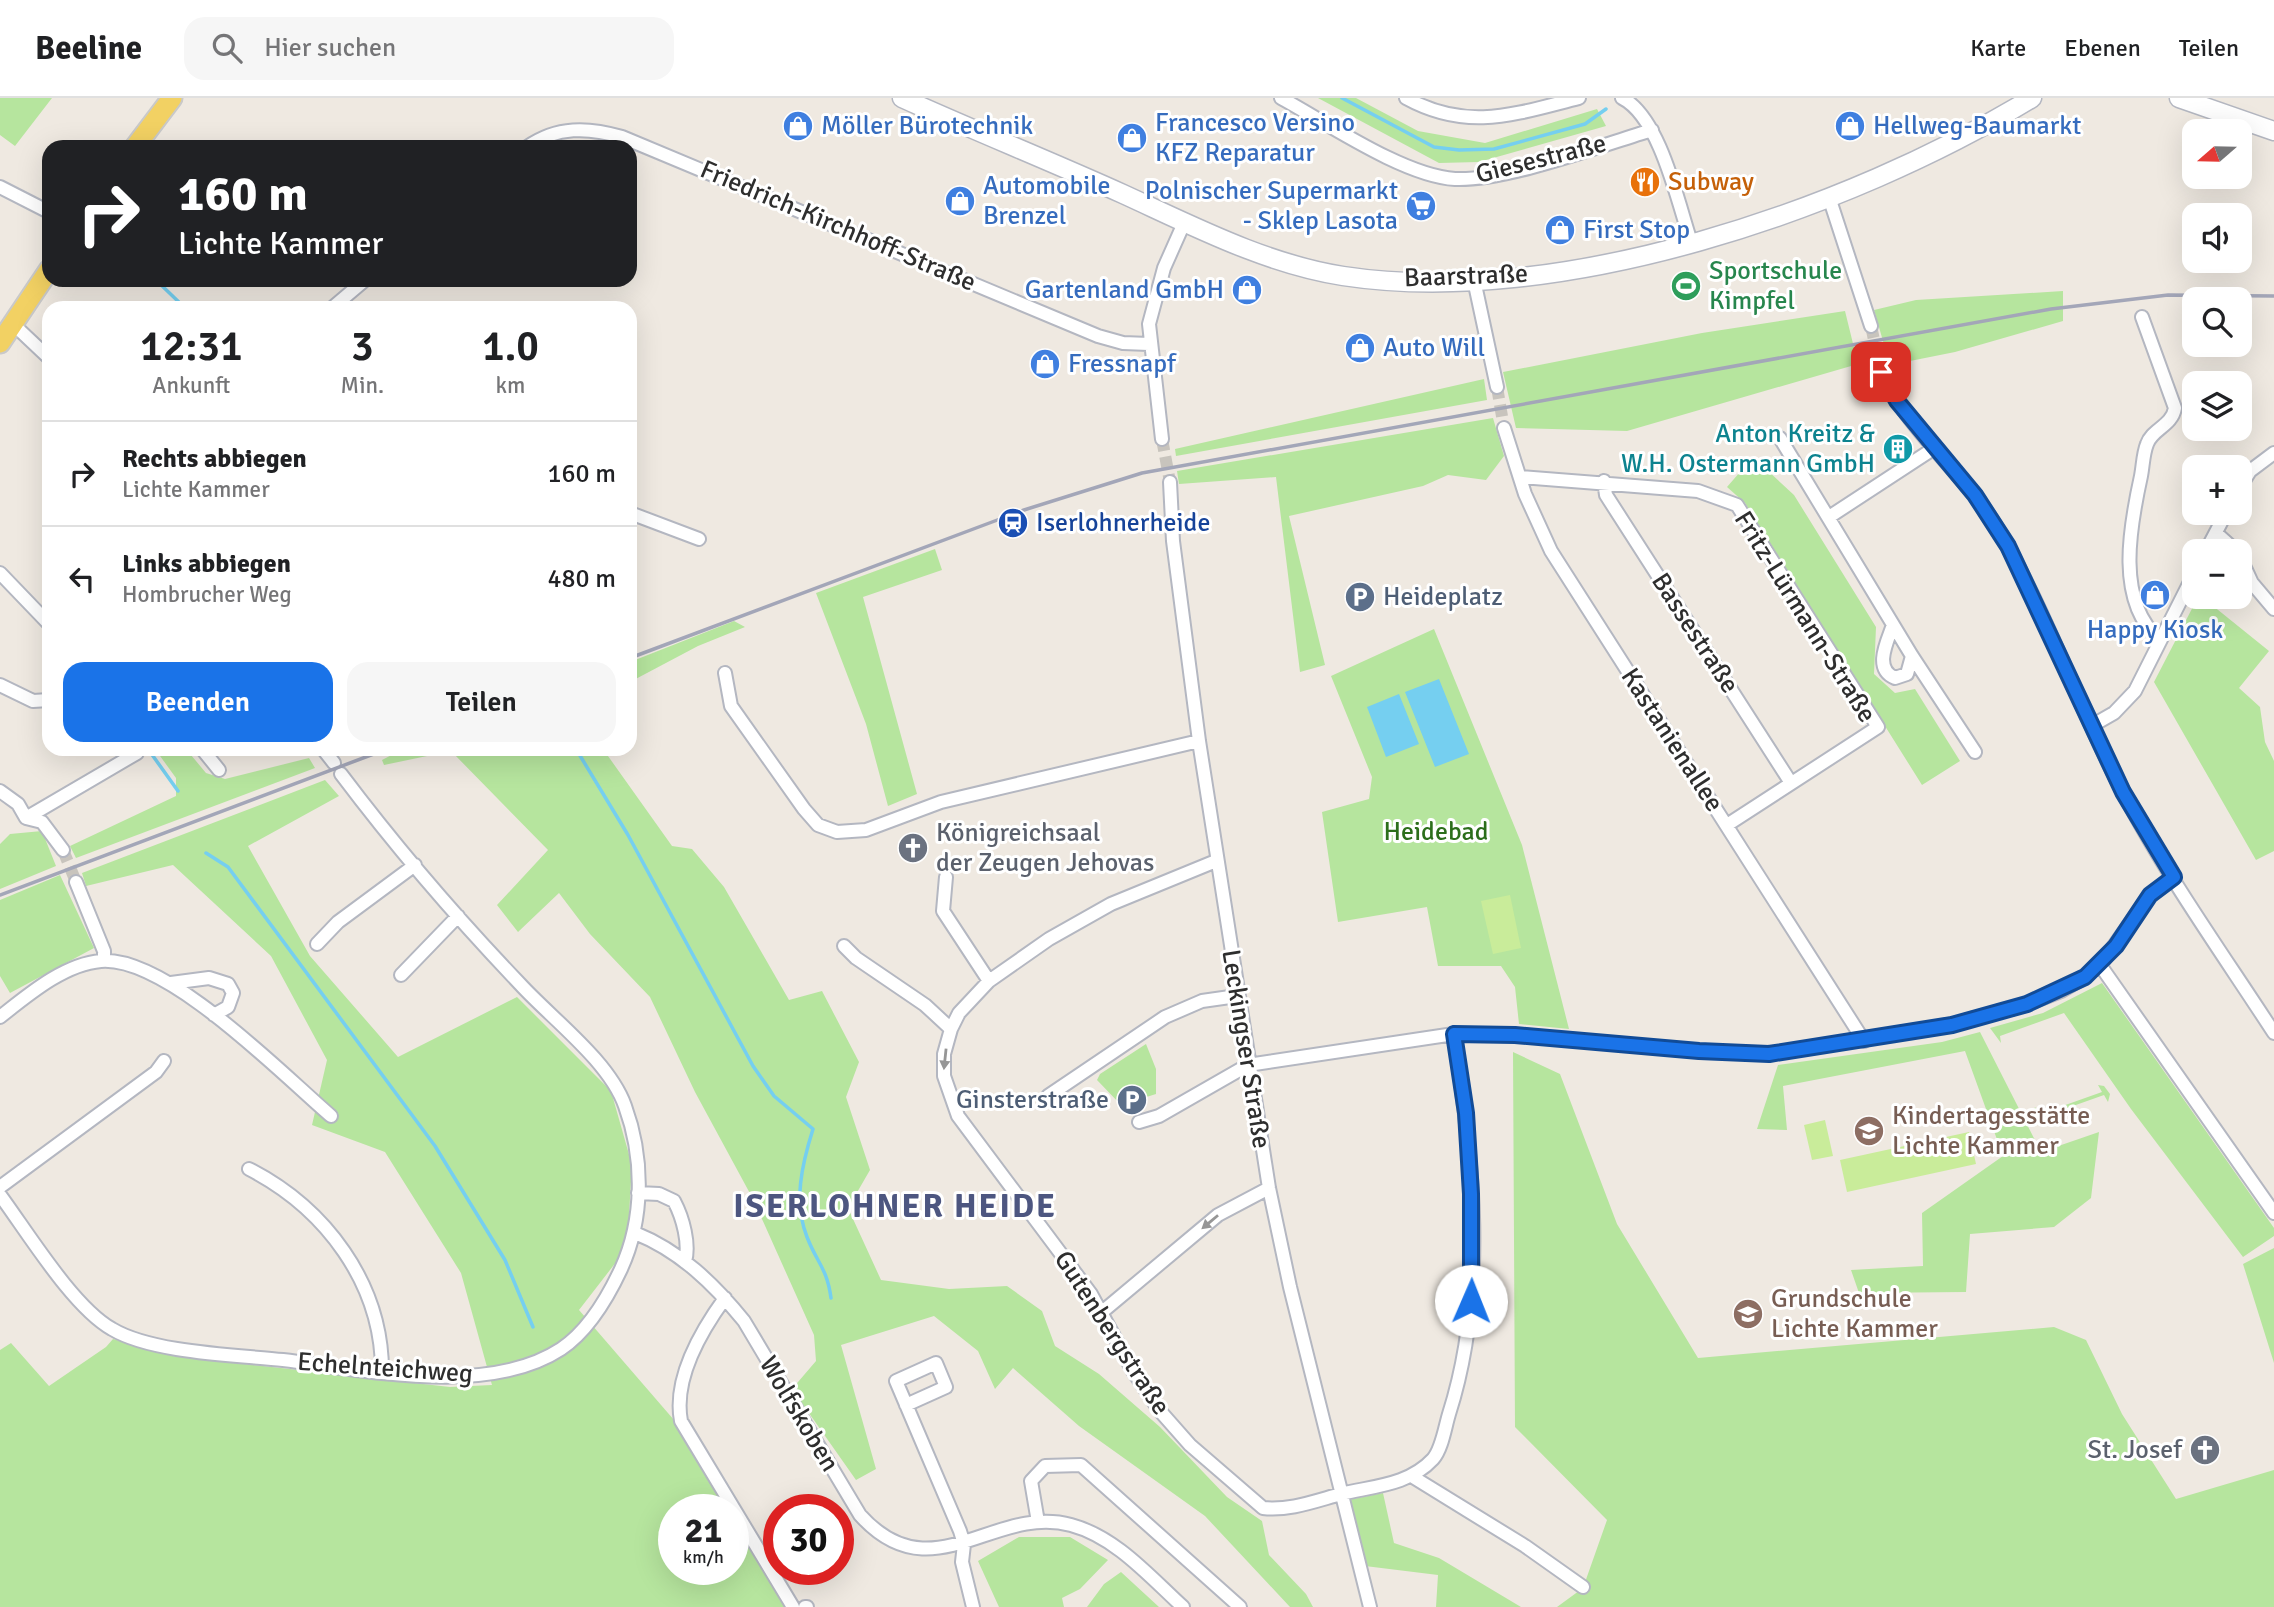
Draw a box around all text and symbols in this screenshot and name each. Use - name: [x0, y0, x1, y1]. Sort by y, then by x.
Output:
- search box: [184, 17, 674, 80]
- text: Beeline: [35, 28, 142, 69]
- icon: search: [208, 29, 246, 67]
- text: Hier suchen: [264, 32, 396, 64]
- text: Karte: [1970, 33, 2026, 63]
- text: Ebenen: [2064, 33, 2141, 63]
- text: Teilen: [2179, 33, 2239, 63]
- place label: Francesco Versino KFZ Reparatur: [1155, 107, 1355, 169]
- shop icon: Möller Bürotechnik: [781, 109, 815, 143]
- shop icon: Hellweg-Baumarkt: [1833, 109, 1867, 143]
- place label: Möller Bürotechnik: [821, 110, 1033, 142]
- place label: Hellweg-Baumarkt: [1873, 110, 2081, 142]
- north arrow: [2182, 119, 2252, 189]
- map controls: [2182, 119, 2252, 609]
- shop icon: Francesco Versino KFZ Reparatur: [1115, 121, 1149, 155]
- street label: Giesestraße: [1472, 127, 1610, 191]
- street label: Friedrich-Kirchhoff-Straße: [695, 153, 981, 299]
- text: 160 m: [178, 164, 308, 224]
- restaurant icon: Subway: [1628, 165, 1662, 199]
- place label: Subway: [1668, 166, 1754, 198]
- icon: right: [63, 168, 154, 259]
- place label: Automobile Brenzel: [983, 170, 1111, 232]
- place label: Polnischer Supermarkt - Sklep Lasota: [1145, 175, 1398, 237]
- shop icon: Automobile Brenzel: [943, 184, 977, 218]
- supermarket icon: Polnischer Supermarkt - Sklep Lasota: [1404, 189, 1438, 223]
- button: sound: [2182, 203, 2252, 273]
- shop icon: First Stop: [1543, 213, 1577, 247]
- place label: First Stop: [1583, 214, 1690, 246]
- text: Lichte Kammer: [178, 224, 383, 263]
- place label: Sportschule Kimpfel: [1709, 255, 1842, 317]
- street label: Baarstraße: [1403, 258, 1529, 294]
- sports icon: Sportschule Kimpfel: [1669, 269, 1703, 303]
- shop icon: Gartenland GmbH: [1230, 273, 1264, 307]
- place label: Gartenland GmbH: [1025, 274, 1224, 306]
- button: search: [2182, 287, 2252, 357]
- text: 12:31: [140, 321, 243, 372]
- text: 3: [351, 321, 374, 372]
- text: 1.0: [482, 321, 539, 372]
- shop icon: Auto Will: [1343, 331, 1377, 365]
- place label: Auto Will: [1383, 332, 1485, 364]
- pin: [1851, 342, 1911, 402]
- shop icon: Fressnapf: [1028, 347, 1062, 381]
- place label: Fressnapf: [1068, 348, 1177, 380]
- icon: arrive: [1862, 353, 1900, 391]
- text: Ankunft: [152, 371, 230, 400]
- text: Min.: [341, 371, 384, 400]
- text: km: [496, 371, 525, 400]
- button: layers: [2182, 371, 2252, 441]
- place label: Anton Kreitz & W.H. Ostermann GmbH: [1621, 418, 1875, 480]
- building icon: Anton Kreitz & W.H. Ostermann GmbH: [1881, 432, 1915, 466]
- text: Rechts abbiegen: [122, 443, 307, 475]
- icon: right: [63, 455, 101, 493]
- button: +: [2182, 455, 2252, 525]
- text: 160 m: [547, 458, 616, 490]
- text: Lichte Kammer: [122, 475, 270, 504]
- street label: Fritz-Lürmann-Straße: [1727, 505, 1883, 729]
- station icon: Iserlohnerheide: [996, 506, 1030, 540]
- place label: Iserlohnerheide: [1036, 507, 1210, 539]
- button: −: [2182, 539, 2252, 609]
- text: Links abbiegen: [122, 548, 291, 580]
- icon: left: [63, 560, 101, 598]
- text: 480 m: [547, 563, 616, 595]
- street label: Bassestraße: [1644, 567, 1746, 699]
- shop icon: Happy Kiosk: [2138, 578, 2172, 612]
- text: Hombrucher Weg: [122, 580, 292, 609]
- parking icon: Heideplatz: [1343, 580, 1377, 614]
- place label: Heideplatz: [1383, 581, 1503, 613]
- place label: Happy Kiosk: [2087, 614, 2223, 646]
- button: Beenden: [63, 662, 333, 742]
- button: Teilen: [347, 662, 616, 742]
- street label: Kastanienallee: [1614, 662, 1730, 818]
- park label: Heidebad: [1384, 816, 1488, 848]
- place label: Königreichsaal der Zeugen Jehovas: [936, 817, 1154, 879]
- church icon: Königreichsaal der Zeugen Jehovas: [896, 831, 930, 865]
- street label: Leckingser Straße: [1214, 947, 1278, 1151]
- one-way arrow: [939, 1048, 950, 1070]
- parking icon: Ginsterstraße: [1115, 1083, 1149, 1117]
- place label: Ginsterstraße: [956, 1084, 1109, 1116]
- place label: Kindertagesstätte Lichte Kammer: [1892, 1100, 2090, 1162]
- school or university icon: Kindertagesstätte Lichte Kammer: [1852, 1114, 1886, 1148]
- district label: ISERLOHNER HEIDE: [733, 1186, 1057, 1227]
- one-way arrow: [1201, 1215, 1219, 1230]
- street label: Gutenbergstraße: [1047, 1245, 1177, 1421]
- position arrow: [1434, 1264, 1508, 1338]
- place label: Grundschule Lichte Kammer: [1771, 1283, 1938, 1345]
- school or university icon: Grundschule Lichte Kammer: [1731, 1297, 1765, 1331]
- street label: Echelnteichweg: [296, 1346, 474, 1390]
- street label: Wolfskoben: [752, 1350, 846, 1478]
- church icon: St. Josef: [2188, 1433, 2222, 1467]
- place label: St. Josef: [2088, 1434, 2183, 1466]
- speed limit sign: 30: [763, 1494, 854, 1585]
- text: 21: [685, 1509, 722, 1552]
- text: km/h: [683, 1546, 724, 1568]

